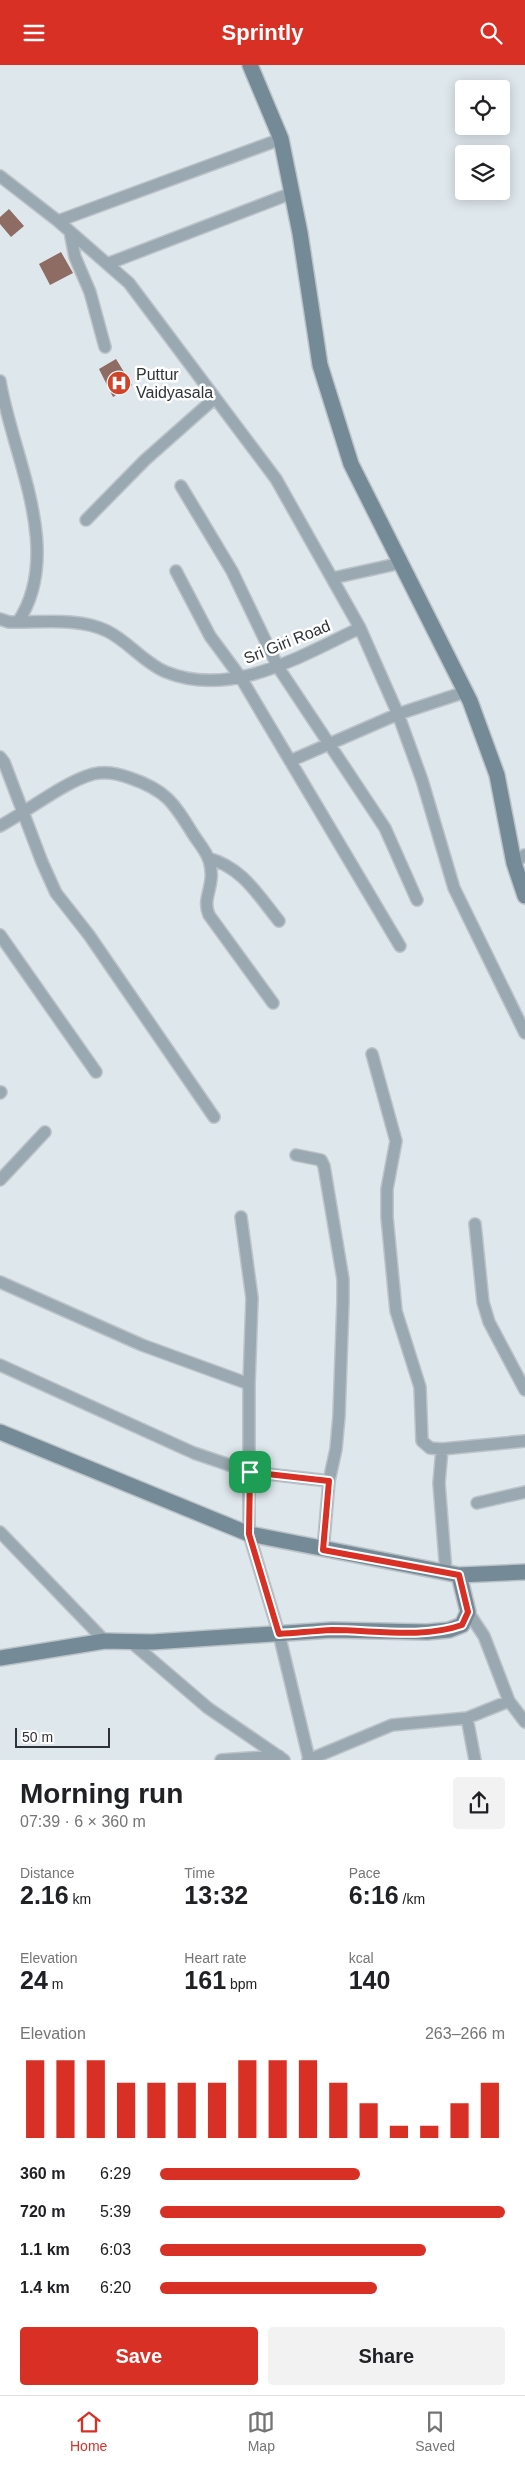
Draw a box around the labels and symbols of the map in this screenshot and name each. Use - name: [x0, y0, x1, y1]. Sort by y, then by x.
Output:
- place label: Puttur Vaidyasala: [136, 366, 213, 401]
- hospital icon: Puttur Vaidyasala: [106, 370, 132, 396]
- street label: Sri Giri Road: [241, 617, 333, 667]
- pin: [229, 1451, 271, 1493]
- scale bar: [15, 1725, 110, 1748]

